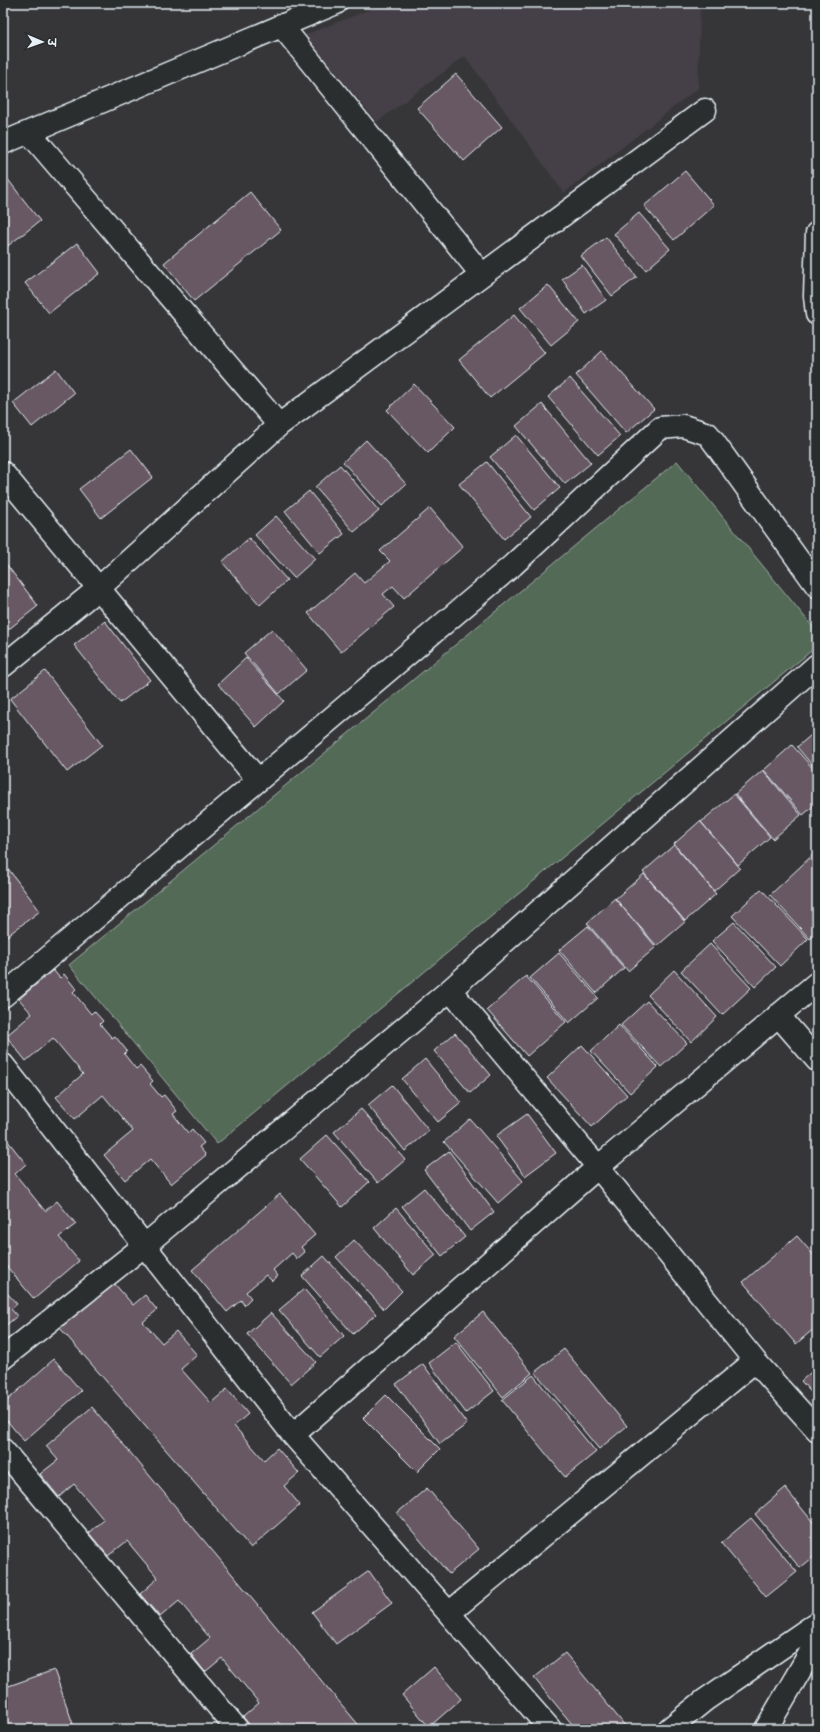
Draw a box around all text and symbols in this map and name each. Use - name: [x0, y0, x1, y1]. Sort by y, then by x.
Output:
- north arrow: [22, 22, 62, 62]
- text: उ: [45, 37, 59, 48]

